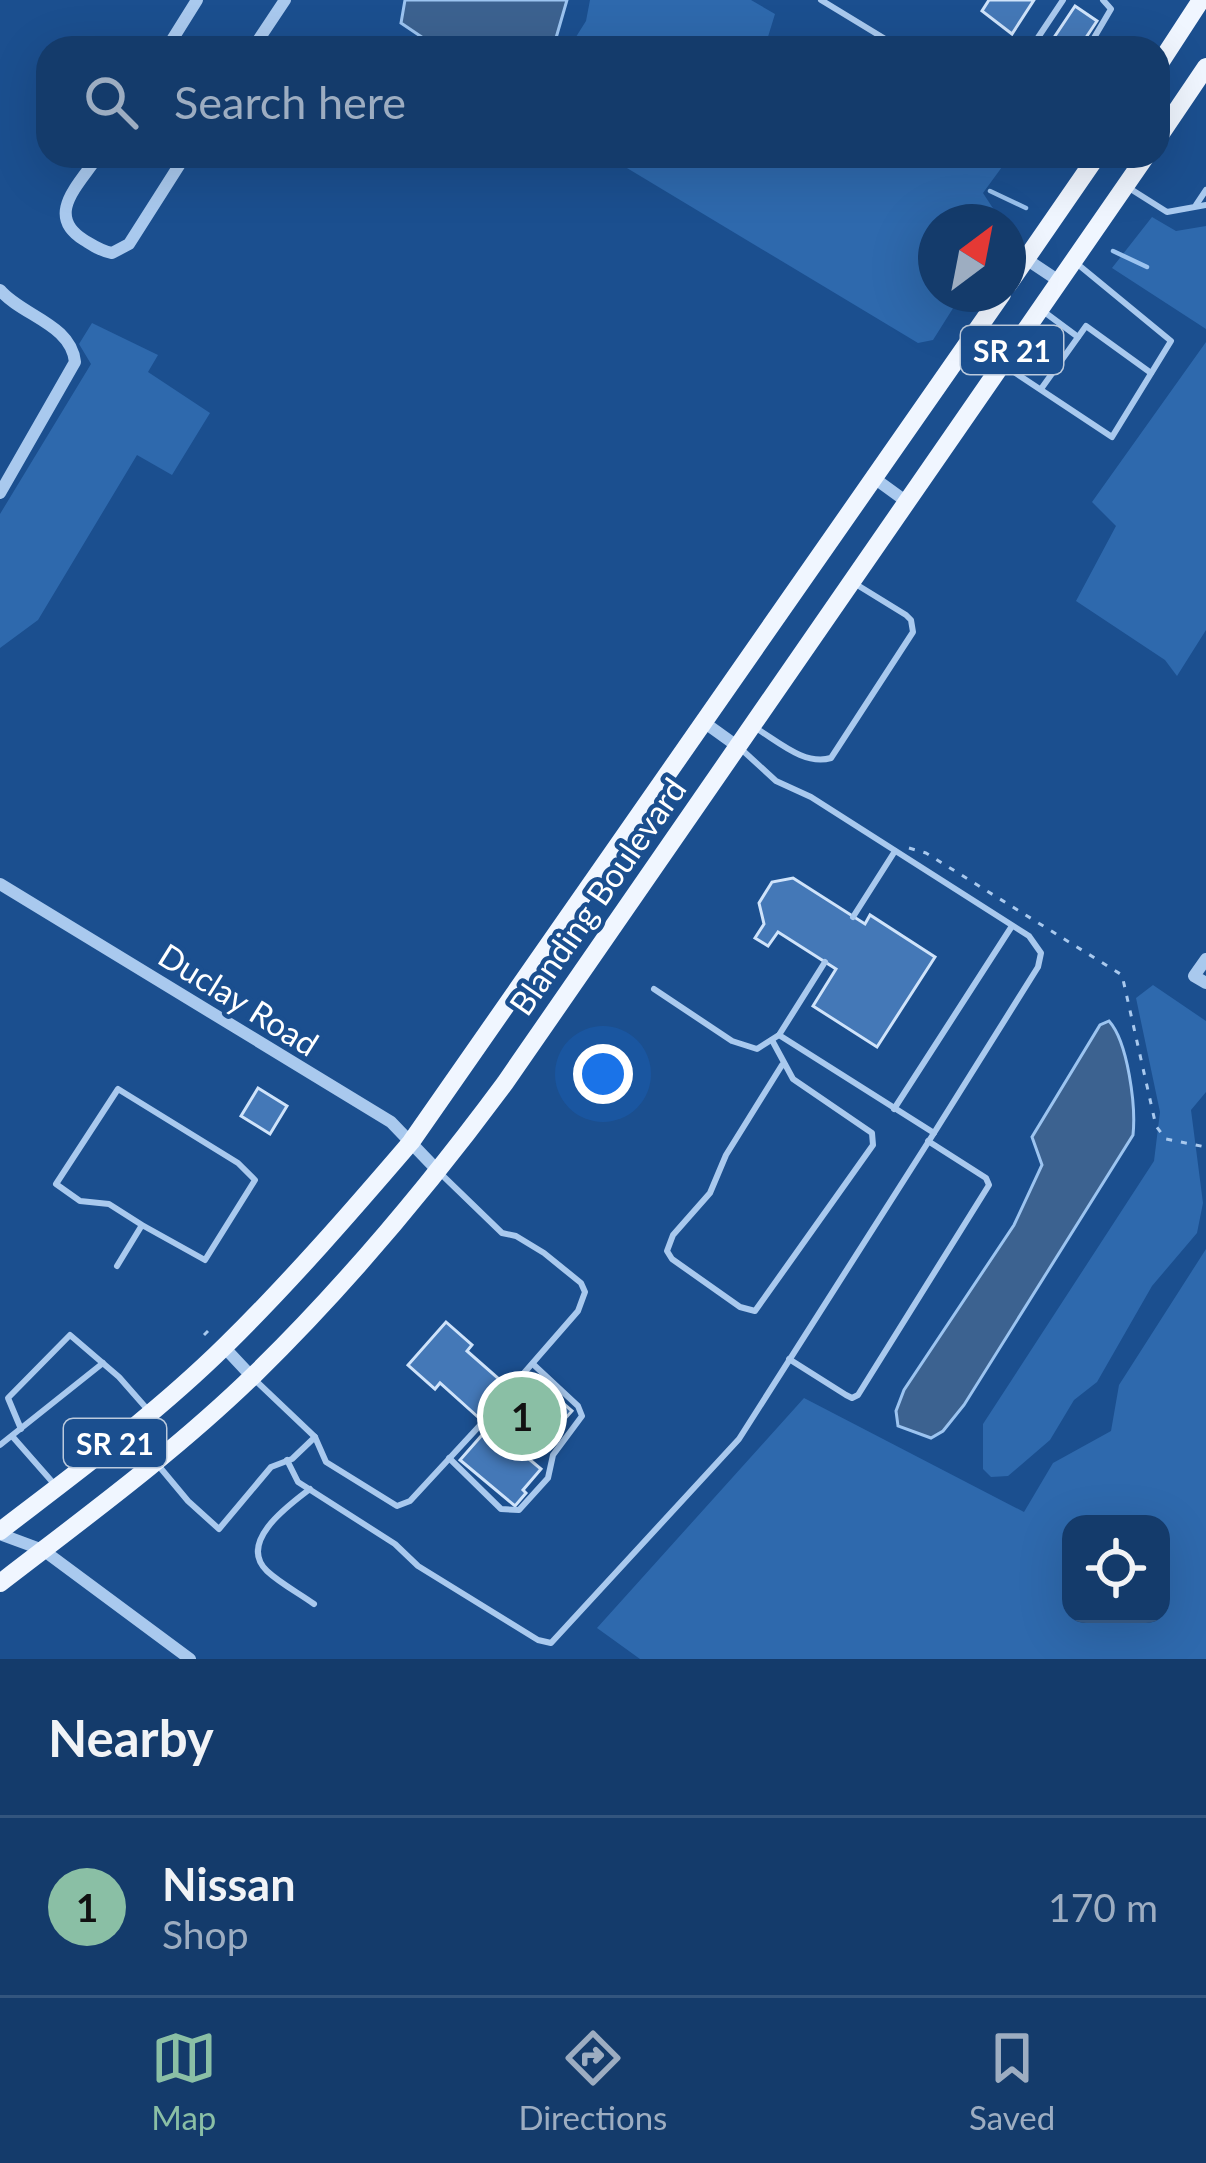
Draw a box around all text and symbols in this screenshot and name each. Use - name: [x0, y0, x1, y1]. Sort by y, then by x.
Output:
- search box: [36, 36, 1170, 168]
- icon: search: [78, 69, 144, 135]
- text: Search here: [174, 75, 406, 129]
- north arrow: [918, 204, 1026, 312]
- road number: SR 21: [961, 326, 1063, 374]
- street label: Blanding Boulevard: [500, 770, 694, 1022]
- street label: Duclay Road: [152, 934, 326, 1064]
- your location: [573, 1044, 633, 1104]
- pin: 1: [483, 1371, 561, 1461]
- road number: SR 21: [64, 1419, 166, 1467]
- map controls: [1062, 1515, 1170, 1623]
- button: locate: [1062, 1515, 1170, 1623]
- text: Nearby: [48, 1707, 214, 1768]
- text: Nissan: [162, 1857, 296, 1911]
- text: 1: [76, 1884, 98, 1930]
- text: 170 m: [1048, 1884, 1158, 1930]
- text: Shop: [162, 1911, 249, 1957]
- tab: Map: [151, 2025, 217, 2137]
- tab: Directions: [518, 2025, 667, 2137]
- tab: Saved: [969, 2025, 1055, 2137]

